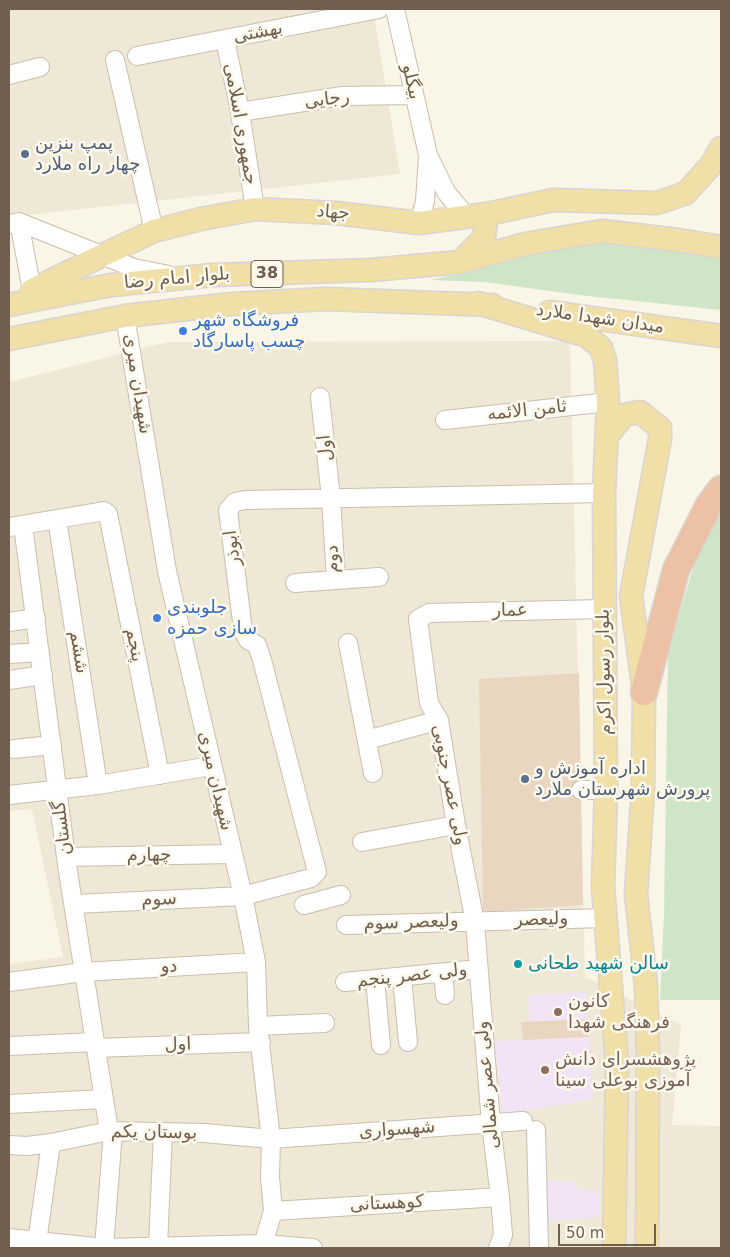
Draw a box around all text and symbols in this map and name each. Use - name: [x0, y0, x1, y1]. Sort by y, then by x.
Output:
- street label: بهشتی: [231, 18, 285, 48]
- street label: جمهوری اسلامی: [219, 62, 261, 186]
- street label: بیگلو: [396, 62, 426, 102]
- street label: رجایی: [303, 87, 351, 113]
- place label: پمپ بنزین چهار راه ملارد: [35, 133, 140, 176]
- marker: پمپ بنزین چهار راه ملارد: [19, 148, 31, 160]
- street label: جهاد: [316, 201, 350, 225]
- road number: 38: [251, 260, 283, 288]
- street label: بلوار امام رضا: [123, 264, 231, 294]
- street label: میدان شهدا ملارد: [535, 299, 665, 339]
- place label: فروشگاه شهر چسب پاسارگاد: [193, 310, 305, 352]
- marker: فروشگاه شهر چسب پاسارگاد: [177, 325, 189, 337]
- street label: شهیدان میری: [118, 332, 156, 436]
- street label: ثامن الائمه: [486, 396, 568, 426]
- street label: اول: [314, 434, 338, 462]
- street label: ابوذر: [220, 529, 246, 567]
- street label: دوم: [322, 545, 344, 573]
- place label: جلوبندی سازی حمزه: [167, 597, 257, 640]
- street label: عمار: [492, 600, 528, 622]
- street label: بلوار رسول اکرم: [593, 609, 617, 735]
- marker: جلوبندی سازی حمزه: [151, 612, 163, 624]
- street label: پنجم: [120, 626, 148, 664]
- street label: ششم: [64, 629, 92, 675]
- street label: ولی عصر جنوبی: [427, 723, 471, 847]
- street label: شهیدان میری: [193, 729, 237, 833]
- place label: اداره آموزش و پرورش شهرستان ملارد: [535, 758, 710, 801]
- marker: اداره آموزش و پرورش شهرستان ملارد: [519, 773, 531, 785]
- street label: گلستان: [49, 800, 77, 856]
- street label: چهارم: [126, 845, 172, 867]
- street label: سوم: [141, 888, 177, 912]
- street label: ولیعصر: [514, 908, 568, 932]
- street label: ولیعصر سوم: [363, 911, 459, 935]
- place label: سالن شهید طحانی: [528, 953, 669, 975]
- street label: دو: [160, 956, 178, 978]
- marker: سالن شهید طحانی: [512, 958, 524, 970]
- street label: ولی عصر پنجم: [356, 959, 468, 993]
- place label: کانون فرهنگی شهدا: [568, 991, 670, 1034]
- marker: کانون فرهنگی شهدا: [552, 1006, 564, 1018]
- street label: ولی عصر شمالی: [472, 1020, 504, 1150]
- street label: اول: [164, 1034, 192, 1056]
- place label: پژوهشسرای دانش آموزی بوعلی سینا: [555, 1049, 696, 1092]
- marker: پژوهشسرای دانش آموزی بوعلی سینا: [539, 1064, 551, 1076]
- street label: شهسواری: [358, 1117, 436, 1143]
- street label: بوستان یکم: [111, 1121, 197, 1145]
- street label: کوهستانی: [349, 1191, 425, 1217]
- scale bar: [560, 1214, 658, 1246]
- text: 50 m: [566, 1224, 604, 1242]

